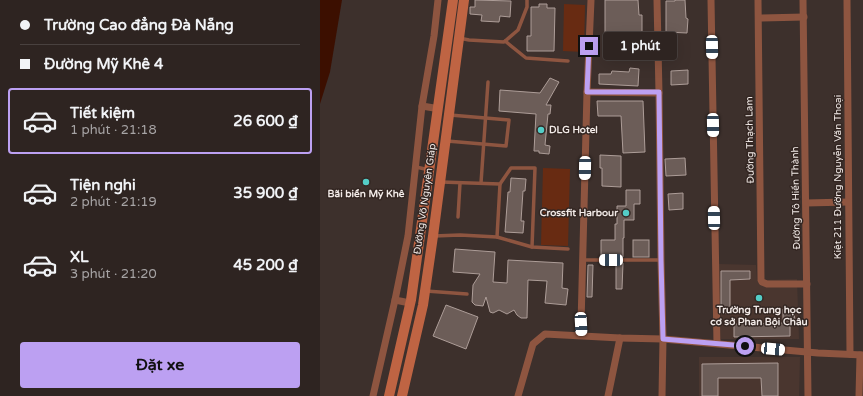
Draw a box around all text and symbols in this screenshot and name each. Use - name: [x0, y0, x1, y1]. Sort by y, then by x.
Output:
- text: Trường Cao đẳng Đà Nẵng: [44, 16, 234, 34]
- callout: 1 phút: [603, 32, 677, 60]
- car: [706, 35, 718, 59]
- route end: [580, 37, 598, 55]
- text: 1 phút: [620, 38, 660, 54]
- text: Đường Mỹ Khê 4: [44, 55, 163, 73]
- street label: Kiệt 211 Đường Nguyễn Văn Thoại: [832, 95, 844, 259]
- street label: Đường Thạch Lam: [743, 96, 757, 184]
- icon: car: [22, 103, 58, 139]
- text: Tiết kiệm: [70, 104, 135, 122]
- text: 26 600 ₫: [233, 112, 298, 130]
- car: [707, 113, 719, 137]
- text: 1 phút · 21:18: [70, 122, 157, 138]
- place label: DLG Hotel: [549, 124, 598, 136]
- marker: DLG Hotel: [536, 125, 546, 135]
- street label: Đường Võ Nguyên Giáp: [411, 143, 439, 255]
- street label: Đường Tô Hiến Thành: [789, 146, 803, 250]
- car: [579, 156, 591, 180]
- icon: car: [22, 175, 58, 211]
- text: Tiện nghi: [70, 176, 136, 194]
- marker: Bãi biển Mỹ Khê: [361, 177, 371, 187]
- text: 35 900 ₫: [233, 184, 298, 202]
- place label: Bãi biển Mỹ Khê: [328, 188, 405, 200]
- text: 2 phút · 21:19: [70, 194, 157, 210]
- car: [708, 206, 720, 230]
- place label: Crossfit Harbour: [540, 207, 618, 219]
- marker: Crossfit Harbour: [621, 208, 631, 218]
- icon: car: [22, 247, 58, 283]
- text: XL: [70, 248, 89, 266]
- car: [599, 254, 623, 266]
- text: 45 200 ₫: [233, 256, 298, 274]
- text: 3 phút · 21:20: [70, 266, 157, 282]
- marker: Trường Trung học cơ sở Phan Bội Châu: [754, 293, 764, 303]
- place label: Trường Trung học cơ sở Phan Bội Châu: [710, 304, 808, 328]
- car: [574, 312, 588, 336]
- route start: [736, 337, 754, 355]
- button: Đặt xe: [20, 342, 300, 388]
- car: [761, 342, 785, 356]

